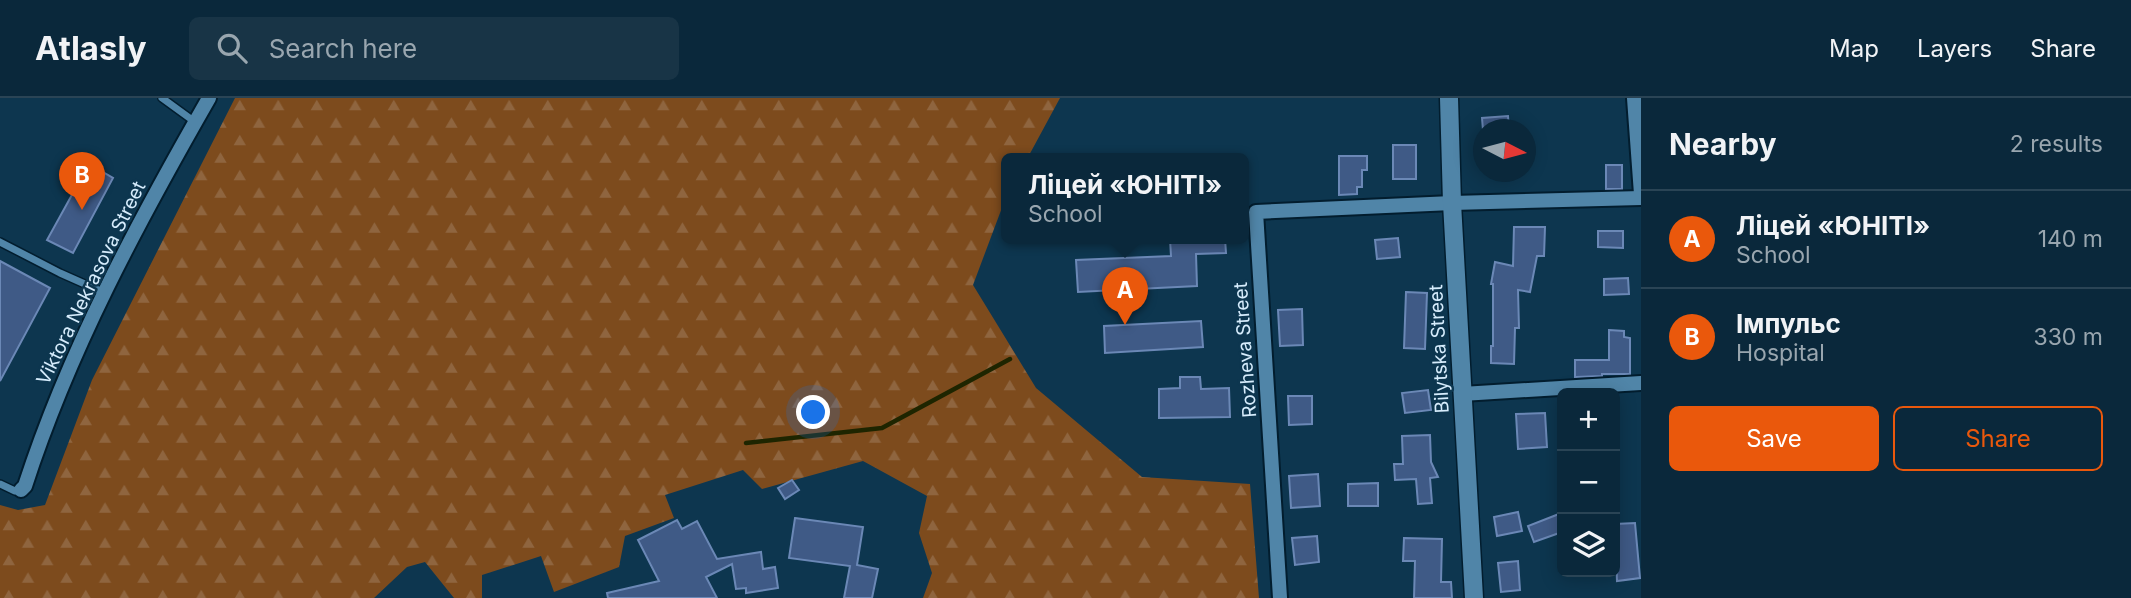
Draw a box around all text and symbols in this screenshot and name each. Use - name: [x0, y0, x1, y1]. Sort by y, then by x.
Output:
- search box: [189, 17, 679, 80]
- text: Atlasly: [35, 28, 147, 68]
- icon: search: [213, 29, 251, 67]
- text: Search here: [269, 33, 417, 64]
- text: Map: [1829, 34, 1879, 63]
- text: Layers: [1917, 34, 1992, 63]
- text: Share: [2030, 34, 2096, 63]
- north arrow: [1473, 119, 1536, 182]
- text: Nearby: [1669, 126, 1777, 162]
- text: 2 results: [2010, 130, 2103, 158]
- pin: B: [59, 152, 105, 210]
- popup: [1001, 153, 1249, 244]
- text: Ліцей «ЮНІТІ»: [1028, 169, 1222, 200]
- street label: Viktora Nekrasova Street: [32, 177, 150, 389]
- text: School: [1028, 200, 1103, 228]
- text: Ліцей «ЮНІТІ»: [1736, 210, 1930, 241]
- text: A: [1683, 225, 1701, 253]
- text: 140 m: [2038, 225, 2103, 253]
- text: School: [1736, 241, 1811, 269]
- pin: A: [1102, 267, 1148, 325]
- street label: Rozheva Street: [1229, 282, 1261, 418]
- street label: Bilytska Street: [1424, 284, 1454, 414]
- text: Імпульс: [1736, 308, 1841, 339]
- text: B: [1684, 323, 1700, 351]
- text: 330 m: [2033, 323, 2103, 351]
- text: Hospital: [1736, 339, 1825, 367]
- map controls: [1557, 388, 1620, 577]
- button: +: [1557, 388, 1620, 451]
- your location: [796, 395, 830, 429]
- button: Save: [1669, 406, 1879, 471]
- button: Share: [1893, 406, 2103, 471]
- button: −: [1557, 451, 1620, 514]
- button: layers: [1557, 514, 1620, 577]

